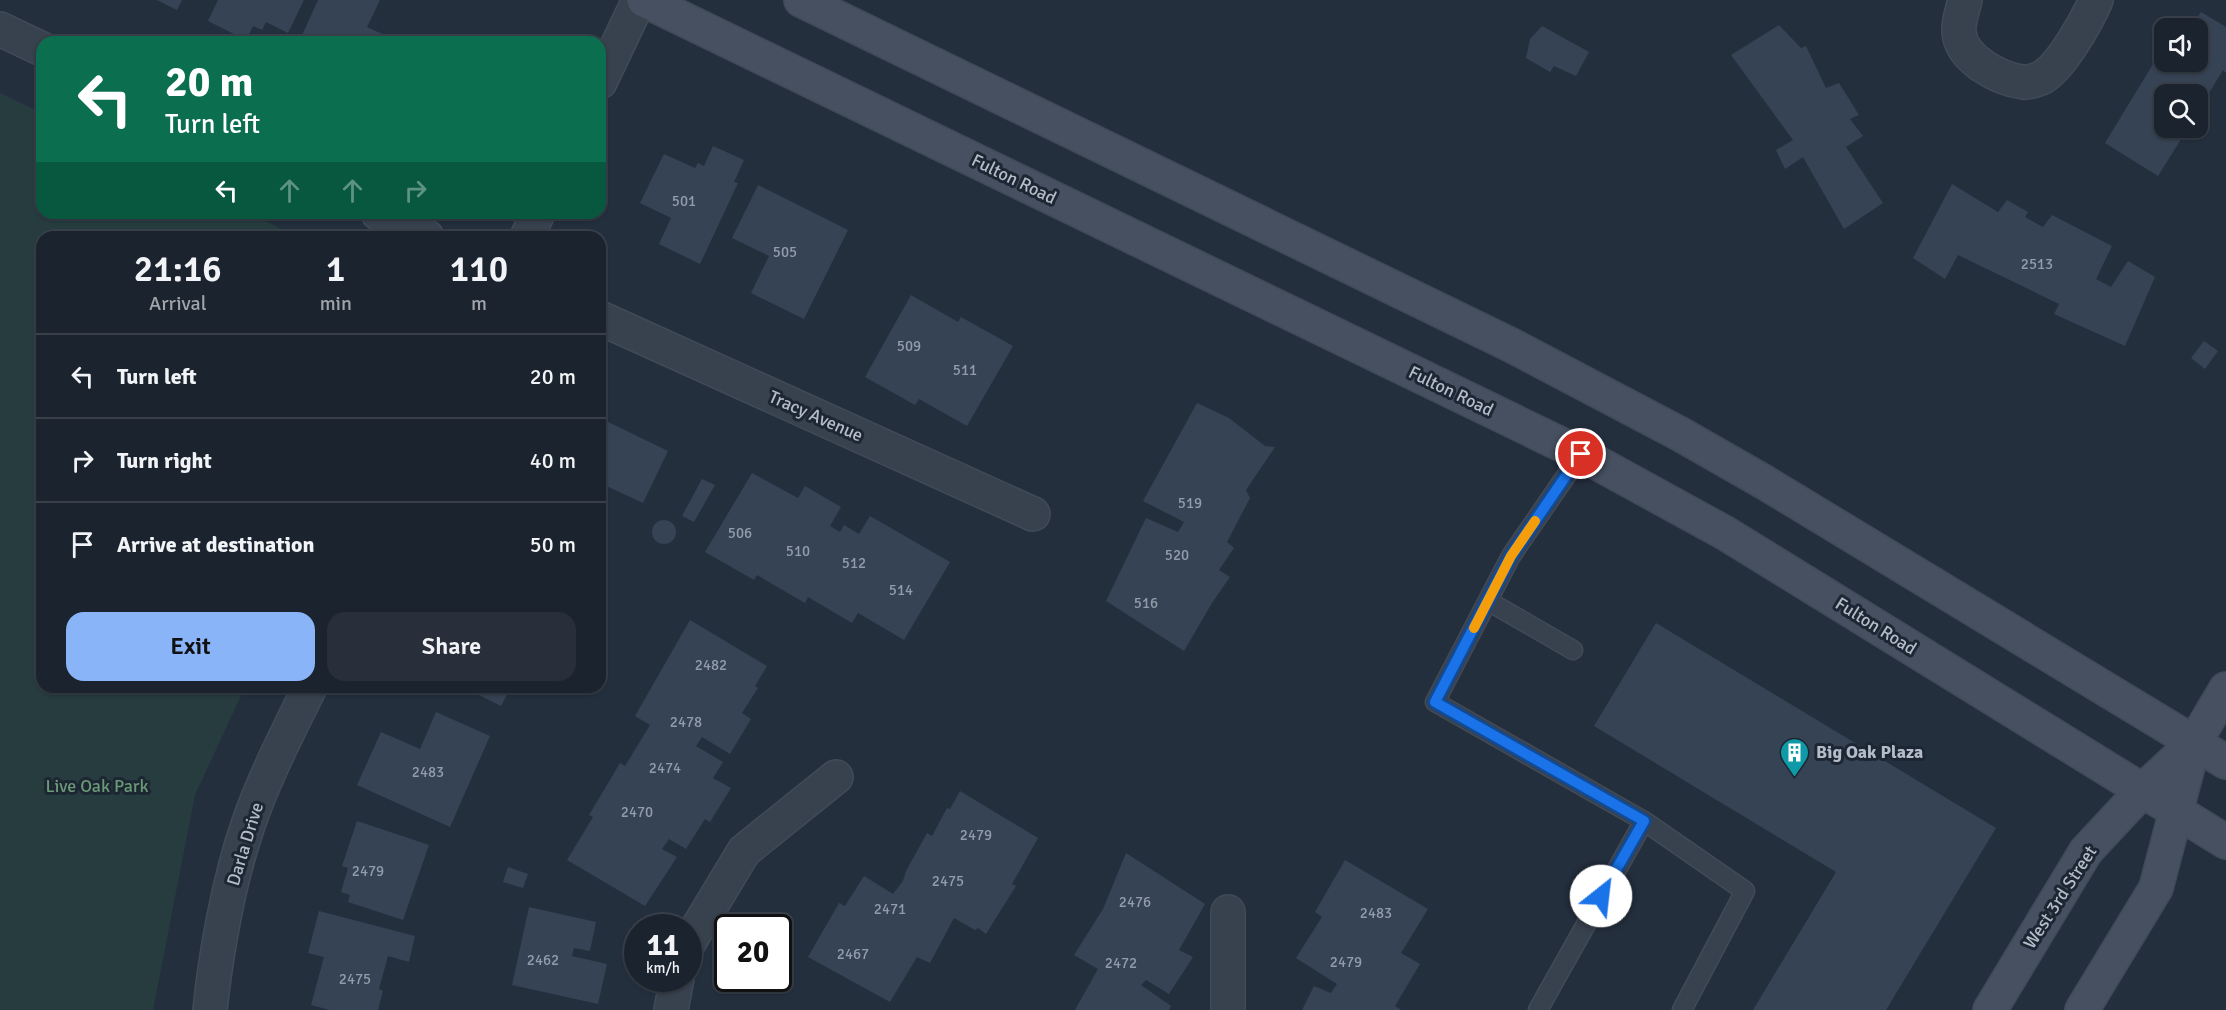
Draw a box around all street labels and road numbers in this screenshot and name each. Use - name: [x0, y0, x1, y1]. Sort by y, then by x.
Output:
- street label: Fulton Road: [968, 149, 1060, 209]
- street label: Fulton Road: [1405, 361, 1497, 421]
- street label: Tracy Avenue: [766, 385, 866, 447]
- street label: Fulton Road: [1831, 592, 1921, 660]
- street label: Darla Drive: [222, 800, 268, 888]
- street label: West 3rd Street: [2019, 841, 2101, 953]

